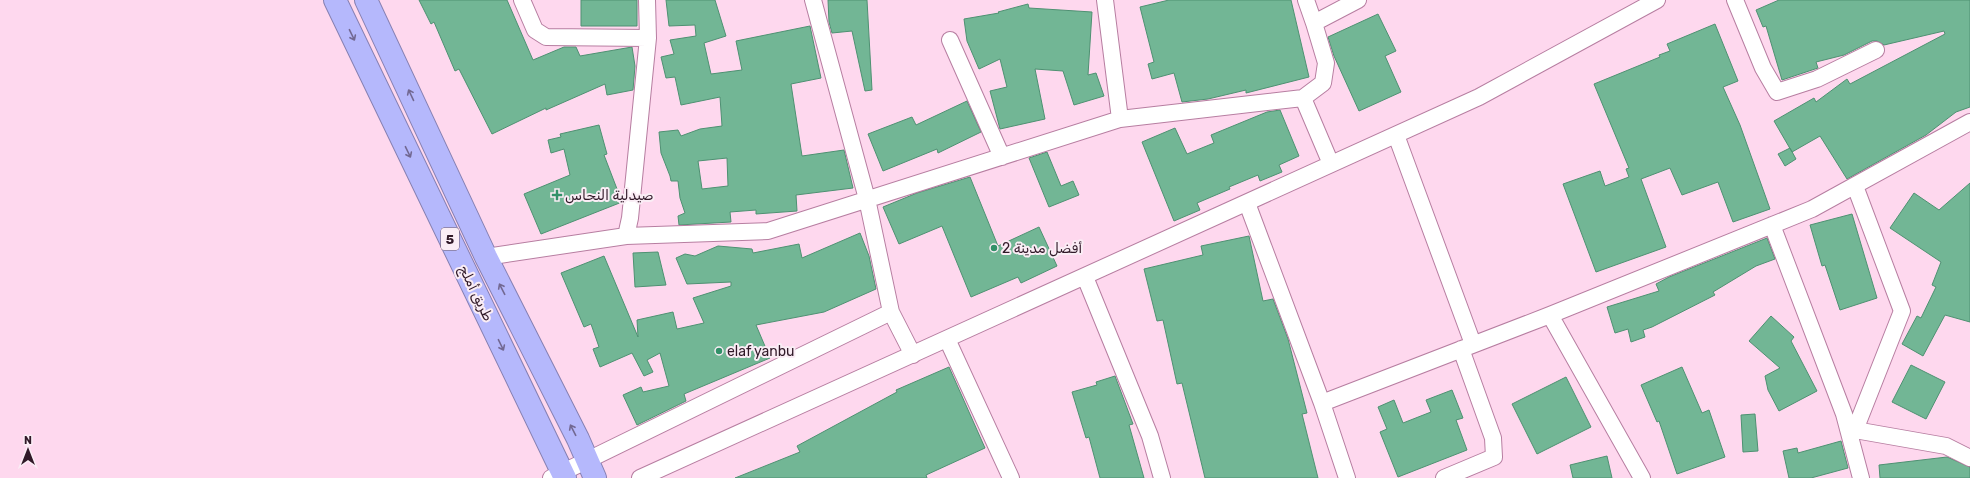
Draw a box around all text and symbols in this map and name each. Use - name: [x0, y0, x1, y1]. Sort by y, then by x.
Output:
- one-way arrow: [349, 29, 356, 41]
- one-way arrow: [407, 90, 414, 102]
- one-way arrow: [405, 146, 412, 158]
- place label: صيدلية النحاس: [565, 187, 654, 204]
- marker: صيدلية النحاس: [552, 190, 562, 200]
- road number: 5: [441, 228, 459, 250]
- place label: 2 أفضل مدينة: [1002, 240, 1082, 257]
- marker: 2 أفضل مدينة: [989, 243, 999, 253]
- street label: طريق أملج: [453, 262, 497, 325]
- one-way arrow: [498, 283, 505, 295]
- one-way arrow: [498, 339, 505, 351]
- place label: elaf yanbu: [727, 343, 794, 360]
- marker: elaf yanbu: [714, 346, 724, 356]
- one-way arrow: [569, 424, 577, 436]
- north arrow: [8, 430, 48, 470]
- text: N: [24, 434, 32, 447]

